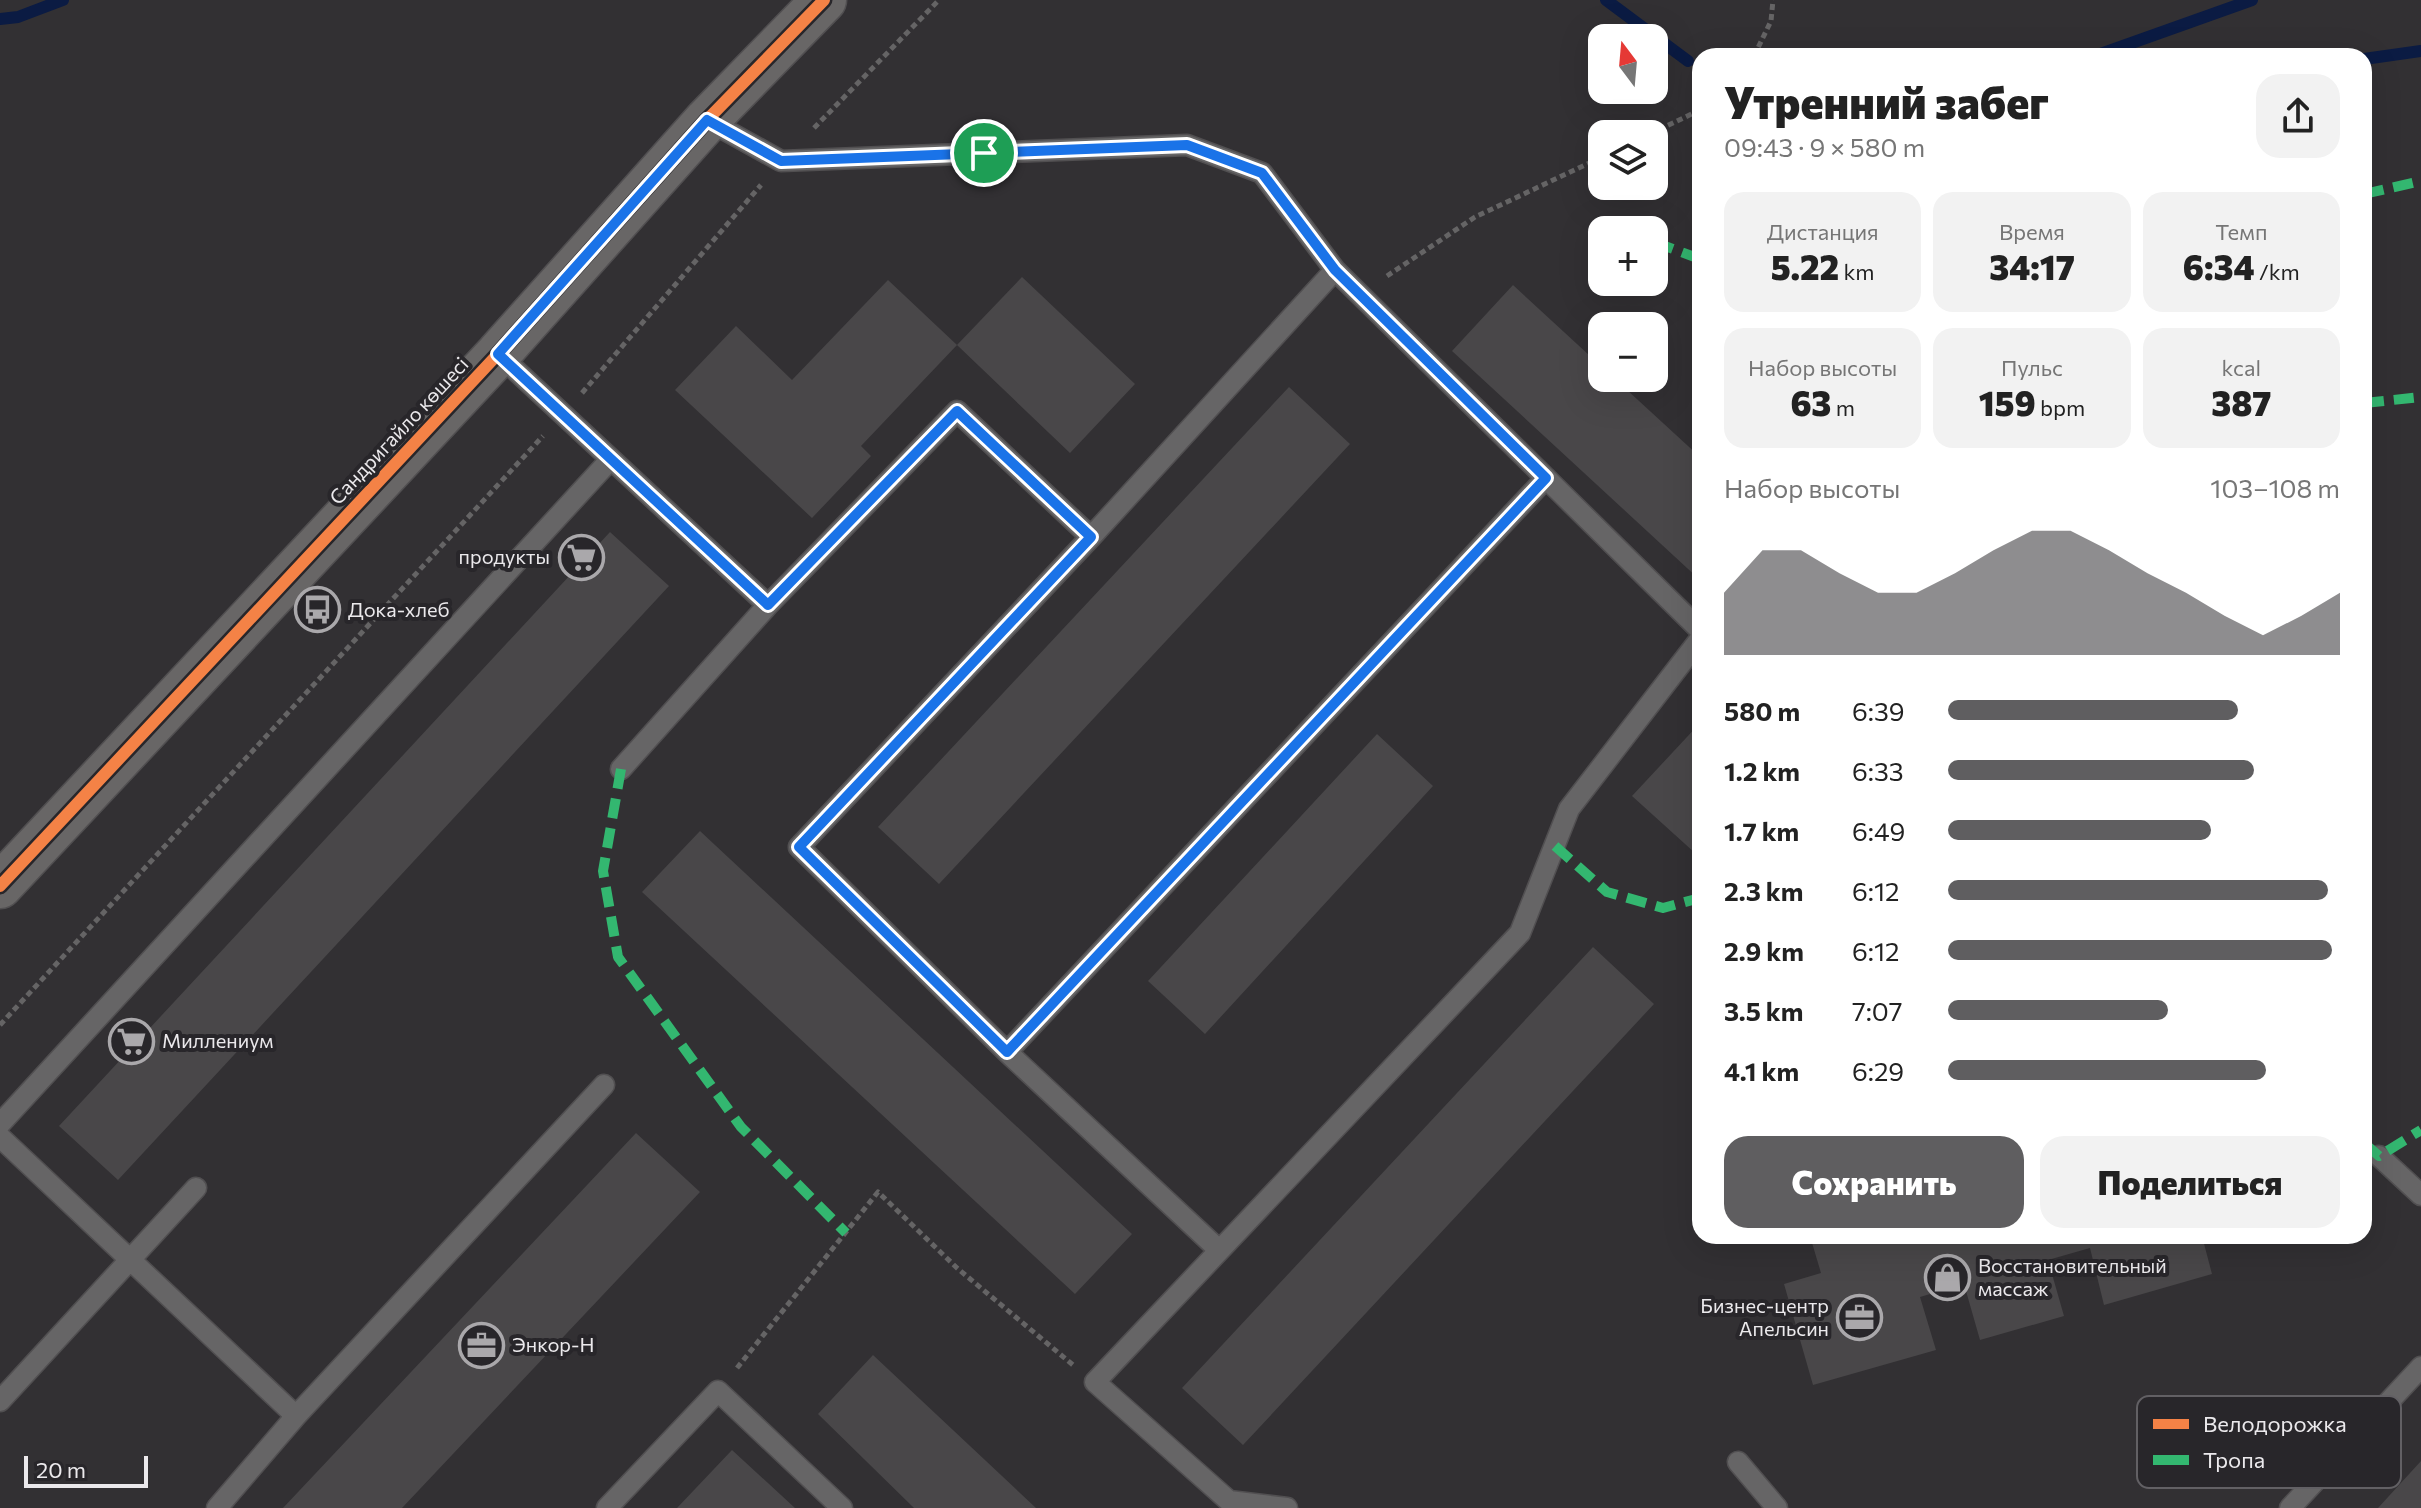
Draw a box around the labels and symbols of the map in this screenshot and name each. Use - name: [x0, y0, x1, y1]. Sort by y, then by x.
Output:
- north arrow: [1588, 24, 1668, 104]
- pin: [950, 119, 1018, 187]
- street label: Сандригайло көшесі: [324, 352, 473, 509]
- supermarket icon: продукты: [557, 533, 605, 581]
- place label: продукты: [459, 544, 550, 568]
- bus stop icon: Дока-хлеб: [293, 586, 341, 634]
- place label: Дока-хлеб: [348, 597, 450, 621]
- supermarket icon: Миллениум: [107, 1017, 155, 1065]
- place label: Миллениум: [162, 1028, 274, 1052]
- shop icon: Восстановительный массаж: [1923, 1253, 1971, 1301]
- place label: Восстановительный массаж: [1978, 1253, 2167, 1300]
- place label: Бизнес-центр Апельсин: [1700, 1293, 1829, 1340]
- office icon: Бизнес-центр Апельсин: [1836, 1293, 1884, 1341]
- office icon: Энкор-Н: [457, 1321, 505, 1369]
- place label: Энкор-Н: [512, 1332, 594, 1356]
- legend: [2137, 1396, 2401, 1488]
- text: Велодорожка: [2203, 1410, 2347, 1437]
- text: Тропа: [2203, 1446, 2265, 1473]
- scale bar: [24, 1452, 148, 1488]

